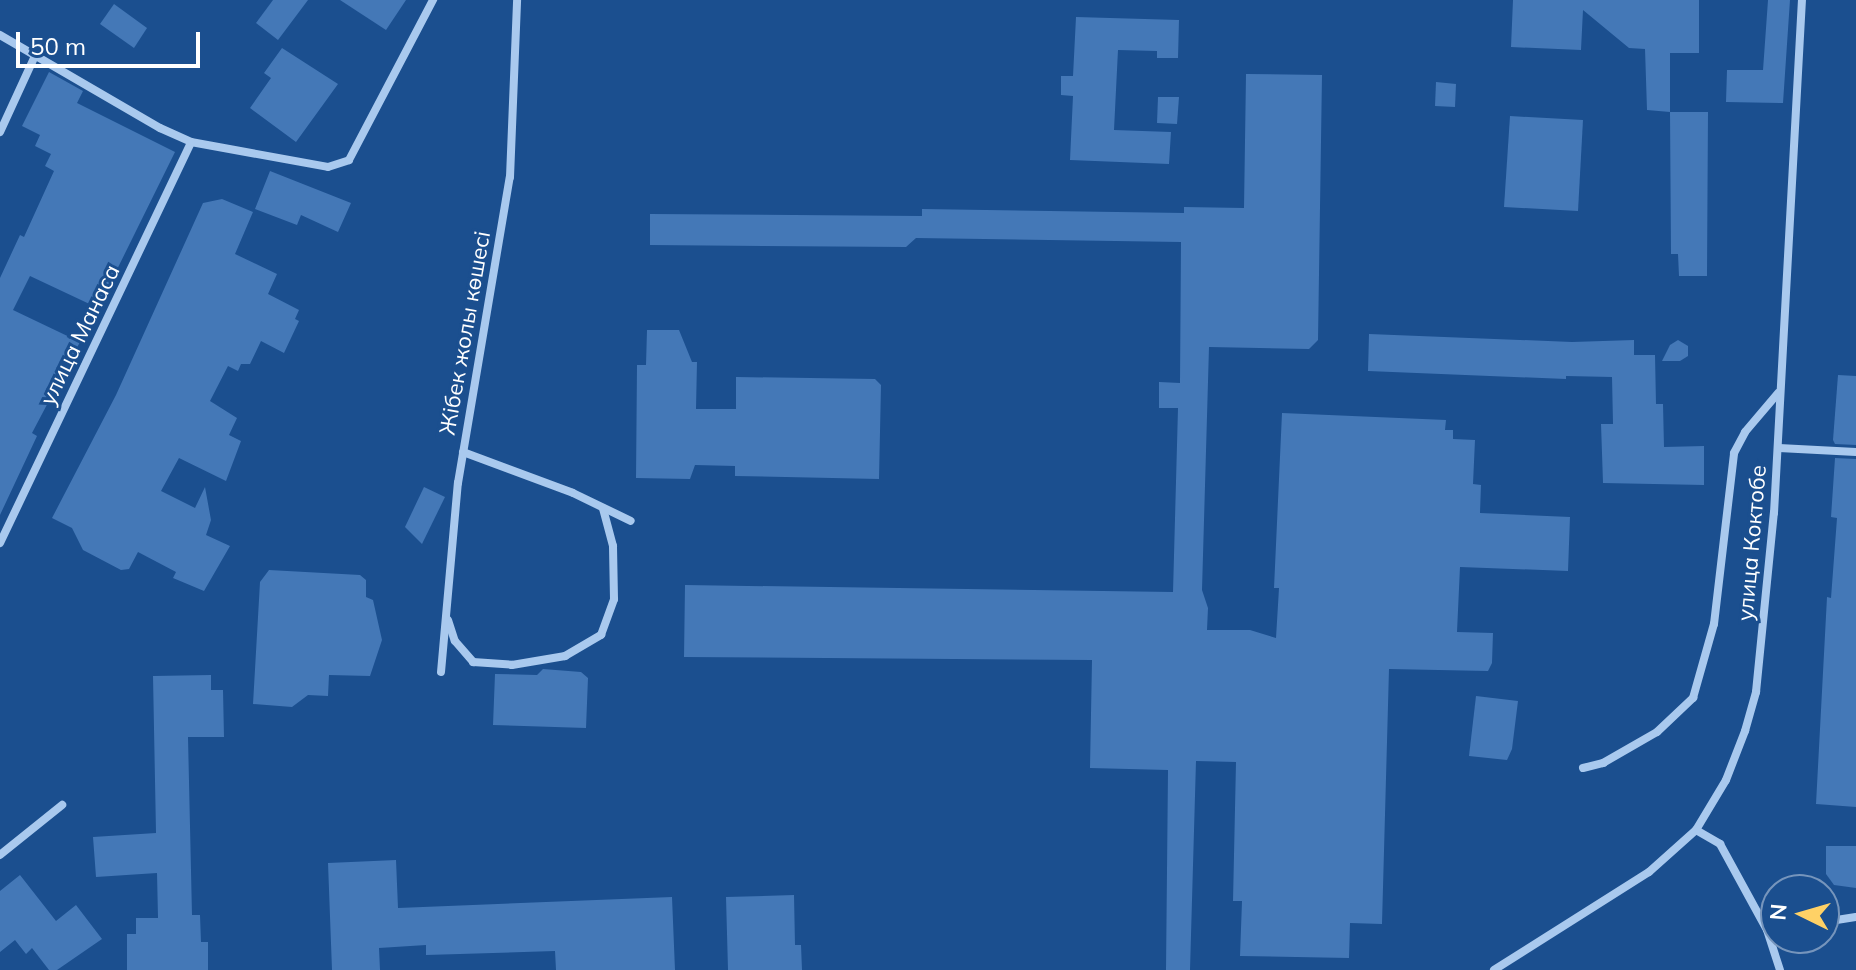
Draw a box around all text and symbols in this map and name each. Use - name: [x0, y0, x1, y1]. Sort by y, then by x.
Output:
- scale bar: [20, 16, 204, 66]
- text: 50 m: [30, 31, 86, 61]
- street label: Жібек жолы көшесі: [434, 229, 496, 437]
- street label: улица Манаса: [35, 260, 125, 410]
- street label: улица Коктобе: [1732, 464, 1772, 622]
- north arrow: [1760, 874, 1840, 954]
- text: N: [1763, 903, 1793, 922]

